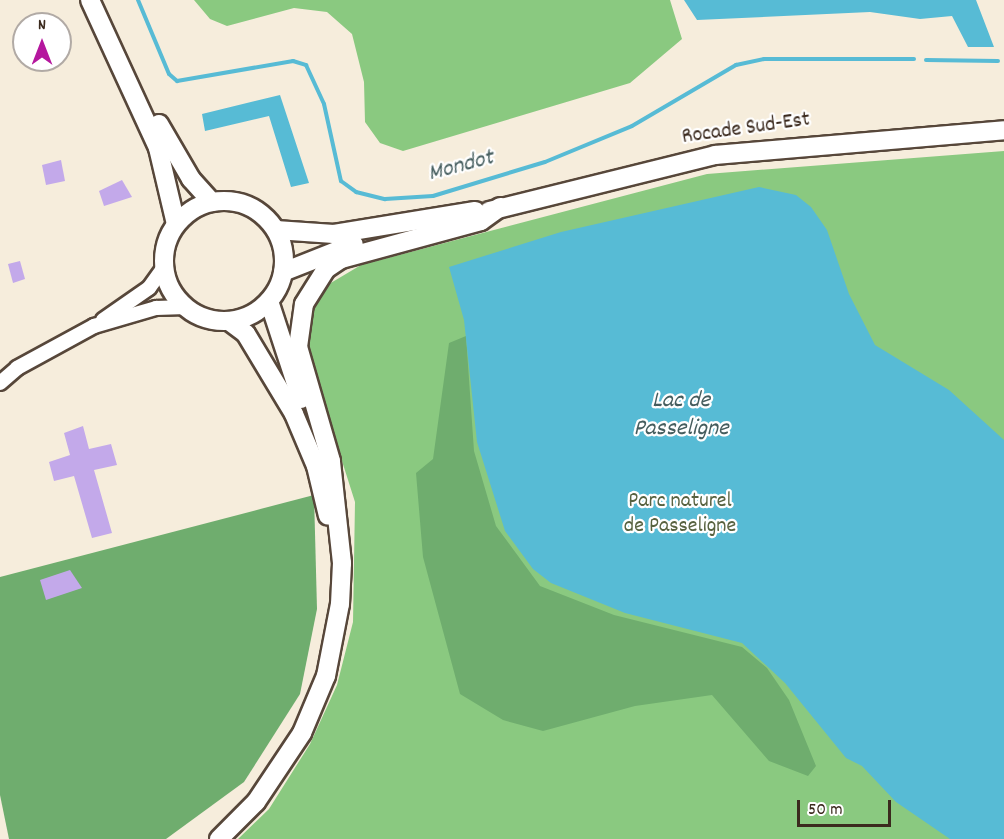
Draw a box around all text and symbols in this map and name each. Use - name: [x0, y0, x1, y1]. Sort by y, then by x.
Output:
- north arrow: [12, 12, 72, 72]
- text: N: [38, 14, 46, 37]
- street label: Rocade Sud-Est: [680, 107, 812, 151]
- water label: Mondot: [425, 144, 497, 190]
- water label: Lac de Passeligne: [633, 388, 729, 444]
- park label: Parc naturel de Passeligne: [624, 488, 736, 540]
- scale bar: [800, 788, 894, 826]
- text: 50 m: [808, 798, 843, 823]

